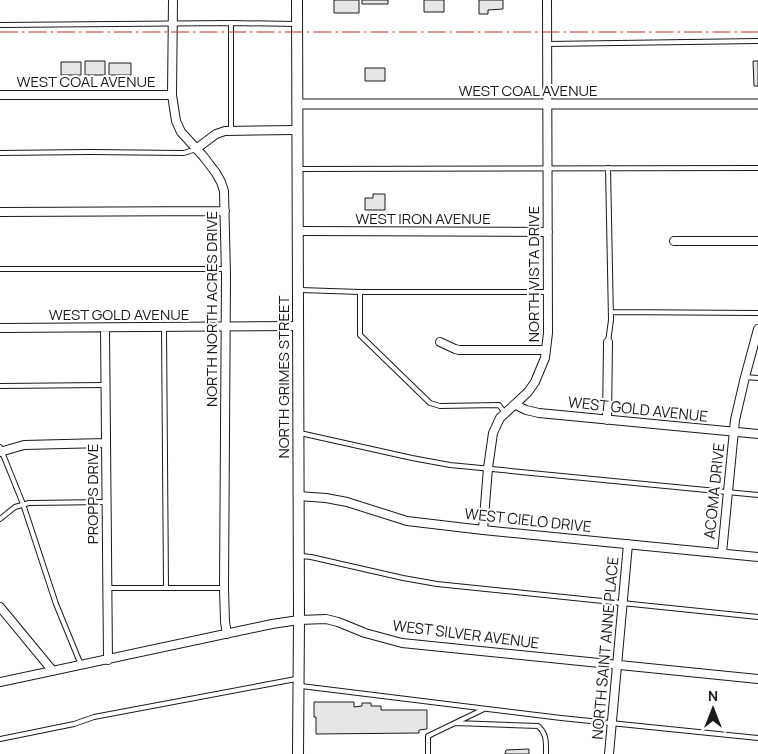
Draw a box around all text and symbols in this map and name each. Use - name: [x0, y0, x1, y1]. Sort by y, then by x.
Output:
- street label: WEST COAL AVENUE: [16, 71, 156, 92]
- street label: WEST COAL AVENUE: [458, 80, 598, 101]
- street label: NORTH VISTA DRIVE: [523, 206, 544, 342]
- street label: WEST IRON AVENUE: [355, 208, 491, 229]
- street label: NORTH NORTH ACRES DRIVE: [201, 211, 222, 407]
- street label: NORTH GRIMES STREET: [273, 295, 294, 459]
- street label: WEST GOLD AVENUE: [49, 304, 189, 325]
- street label: WEST GOLD AVENUE: [567, 391, 709, 427]
- street label: ACOMA DRIVE: [699, 442, 729, 540]
- street label: PROPPS DRIVE: [82, 444, 103, 544]
- street label: WEST CIELO DRIVE: [463, 503, 593, 537]
- street label: NORTH SAINT ANNE PLACE: [587, 556, 623, 740]
- street label: WEST SILVER AVENUE: [391, 615, 541, 653]
- north arrow: [688, 684, 738, 734]
- text: N: [708, 686, 718, 705]

